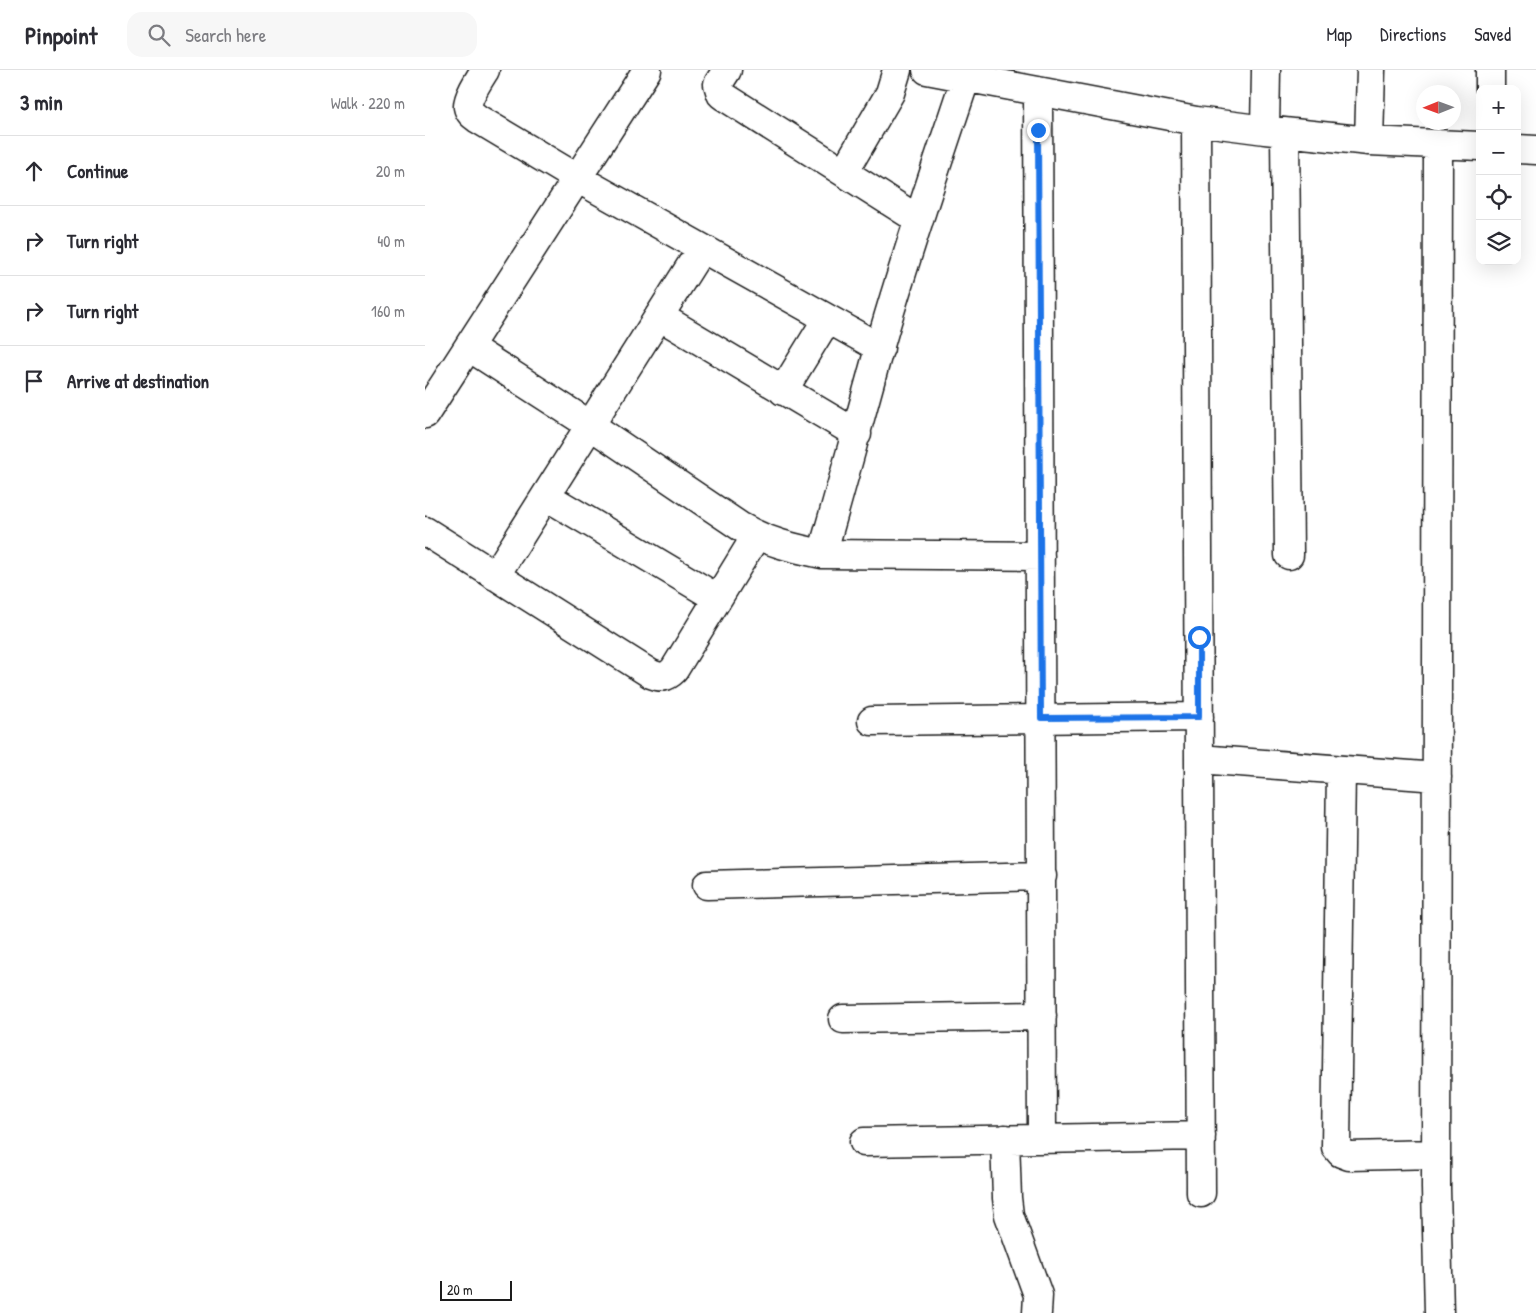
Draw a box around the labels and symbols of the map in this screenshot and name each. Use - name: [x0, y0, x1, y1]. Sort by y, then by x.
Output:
- north arrow: [1416, 85, 1461, 130]
- route end: [1027, 119, 1050, 142]
- route start: [1188, 626, 1211, 649]
- scale bar: [440, 1278, 513, 1301]

